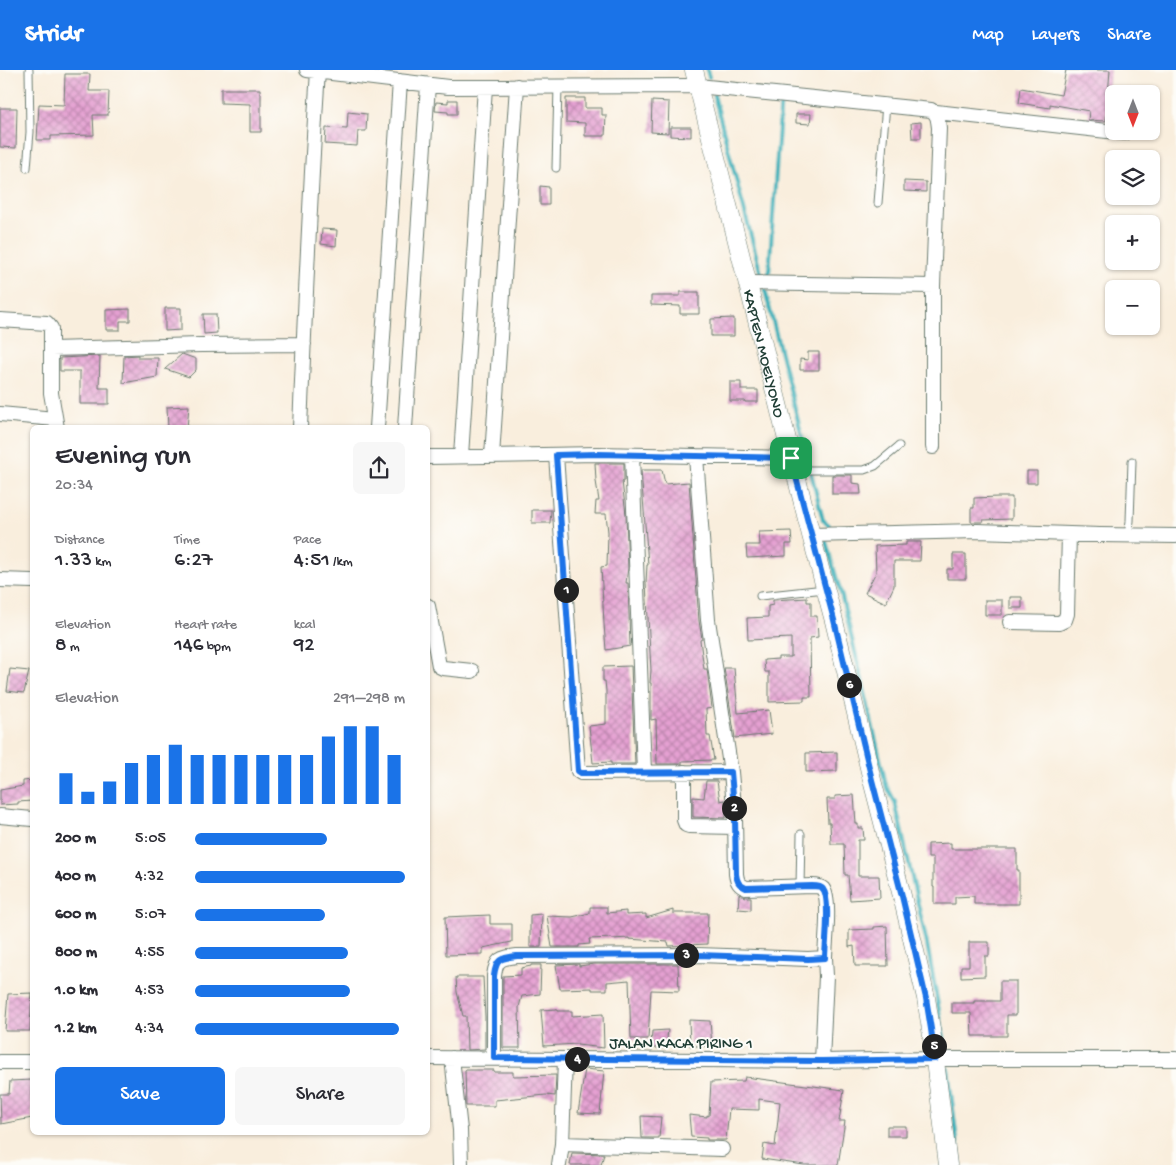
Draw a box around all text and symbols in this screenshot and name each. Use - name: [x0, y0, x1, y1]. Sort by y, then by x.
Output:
- text: Stridr: [25, 21, 82, 50]
- text: Map: [972, 25, 1004, 46]
- text: Layers: [1032, 25, 1079, 46]
- text: Share: [1107, 25, 1151, 46]
- north arrow: [1105, 85, 1160, 140]
- map controls: [1105, 85, 1160, 335]
- button: layers: [1105, 150, 1160, 205]
- button: +: [1105, 215, 1160, 270]
- button: −: [1105, 280, 1160, 335]
- street label: KAPTEN MOELYONO: [737, 288, 787, 420]
- pin: [770, 437, 812, 479]
- text: Evening run: [55, 441, 191, 474]
- button: share: [353, 442, 405, 494]
- icon: arrive: [777, 444, 805, 472]
- text: 20:34: [55, 477, 93, 496]
- text: Distance: [55, 532, 104, 549]
- text: Time: [174, 532, 200, 549]
- text: Pace: [294, 532, 321, 549]
- text: 1.33: [55, 549, 92, 574]
- text: 6:27: [174, 549, 213, 574]
- text: 4:51: [294, 549, 330, 574]
- text: km: [92, 554, 111, 571]
- text: /km: [330, 554, 353, 571]
- pin: 1: [554, 578, 578, 602]
- text: 1: [564, 582, 569, 599]
- text: Elevation: [55, 617, 111, 634]
- text: Heart rate: [174, 617, 237, 634]
- text: kcal: [294, 617, 316, 634]
- text: 8: [55, 634, 67, 659]
- text: 146: [174, 634, 203, 659]
- text: 92: [294, 634, 314, 659]
- text: m: [67, 639, 80, 656]
- text: bpm: [203, 639, 231, 656]
- pin: 6: [836, 672, 862, 698]
- text: 6: [846, 677, 853, 694]
- text: Elevation: [55, 690, 119, 709]
- text: 291–298 m: [333, 690, 405, 709]
- pin: 2: [722, 796, 746, 820]
- text: 2: [731, 800, 738, 817]
- text: 200 m: [55, 830, 96, 849]
- text: 5:05: [135, 830, 166, 849]
- text: 400 m: [55, 868, 96, 887]
- text: 4:32: [135, 868, 164, 887]
- text: 600 m: [55, 906, 96, 925]
- text: 5:07: [135, 906, 166, 925]
- pin: 3: [674, 942, 698, 968]
- text: 800 m: [55, 944, 97, 963]
- text: 4:55: [135, 944, 164, 963]
- text: 3: [683, 947, 690, 964]
- text: 1.0 km: [55, 982, 98, 1001]
- text: 4:53: [135, 982, 164, 1001]
- text: 1.2 km: [55, 1020, 97, 1039]
- text: 4:34: [135, 1020, 163, 1039]
- pin: 5: [922, 1034, 946, 1058]
- street label: JALAN KACA PIRING 1: [609, 1036, 753, 1055]
- text: 5: [931, 1038, 938, 1055]
- pin: 4: [564, 1046, 590, 1072]
- text: 4: [574, 1051, 581, 1068]
- button: Save: [55, 1067, 225, 1125]
- button: Share: [235, 1067, 405, 1125]

